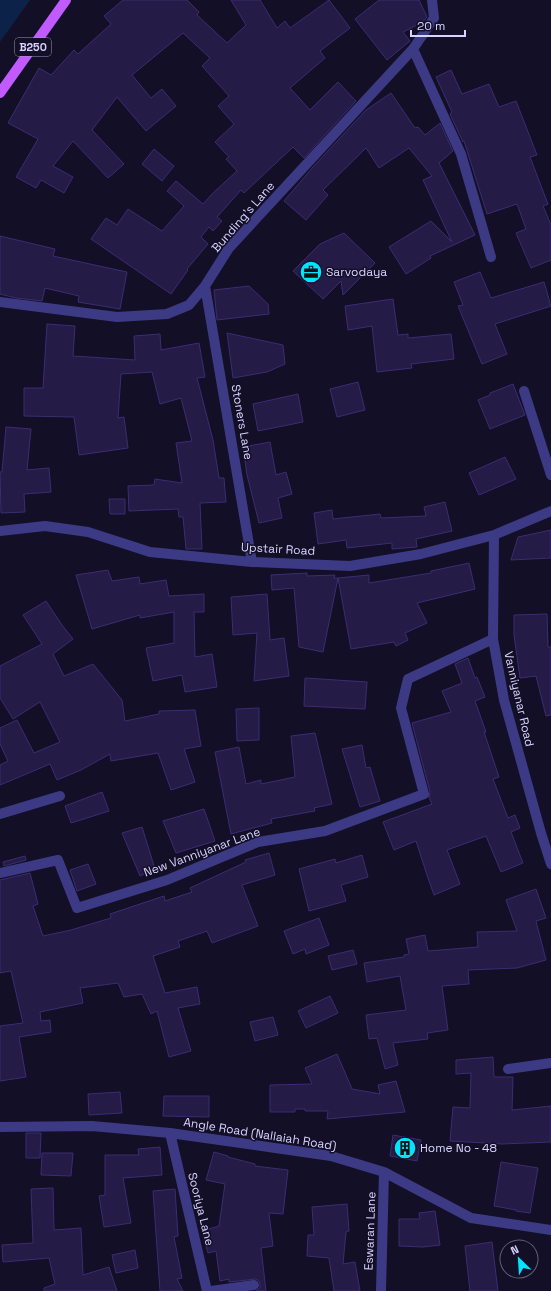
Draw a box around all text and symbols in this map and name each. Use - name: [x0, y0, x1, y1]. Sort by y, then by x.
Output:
- scale bar: [411, 12, 465, 38]
- text: 20 m: [417, 18, 445, 34]
- road number: B250: [15, 38, 51, 56]
- street label: Bunding's Lane: [208, 178, 278, 256]
- office icon: Sarvodaya: [298, 259, 324, 285]
- place label: Sarvodaya: [326, 264, 387, 280]
- street label: Stoners Lane: [227, 383, 257, 461]
- street label: Upstair Road: [240, 539, 316, 559]
- street label: Vanniyanar Road: [500, 650, 538, 748]
- street label: New Vanniyanar Lane: [141, 823, 263, 881]
- street label: Angle Road (Nallaiah Road): [182, 1114, 338, 1154]
- building icon: Home No - 48: [392, 1135, 418, 1161]
- place label: Home No - 48: [420, 1140, 497, 1156]
- street label: Sooriya Lane: [184, 1171, 218, 1247]
- street label: Eswaran Lane: [361, 1191, 379, 1271]
- north arrow: [499, 1239, 539, 1279]
- text: N: [508, 1242, 521, 1258]

